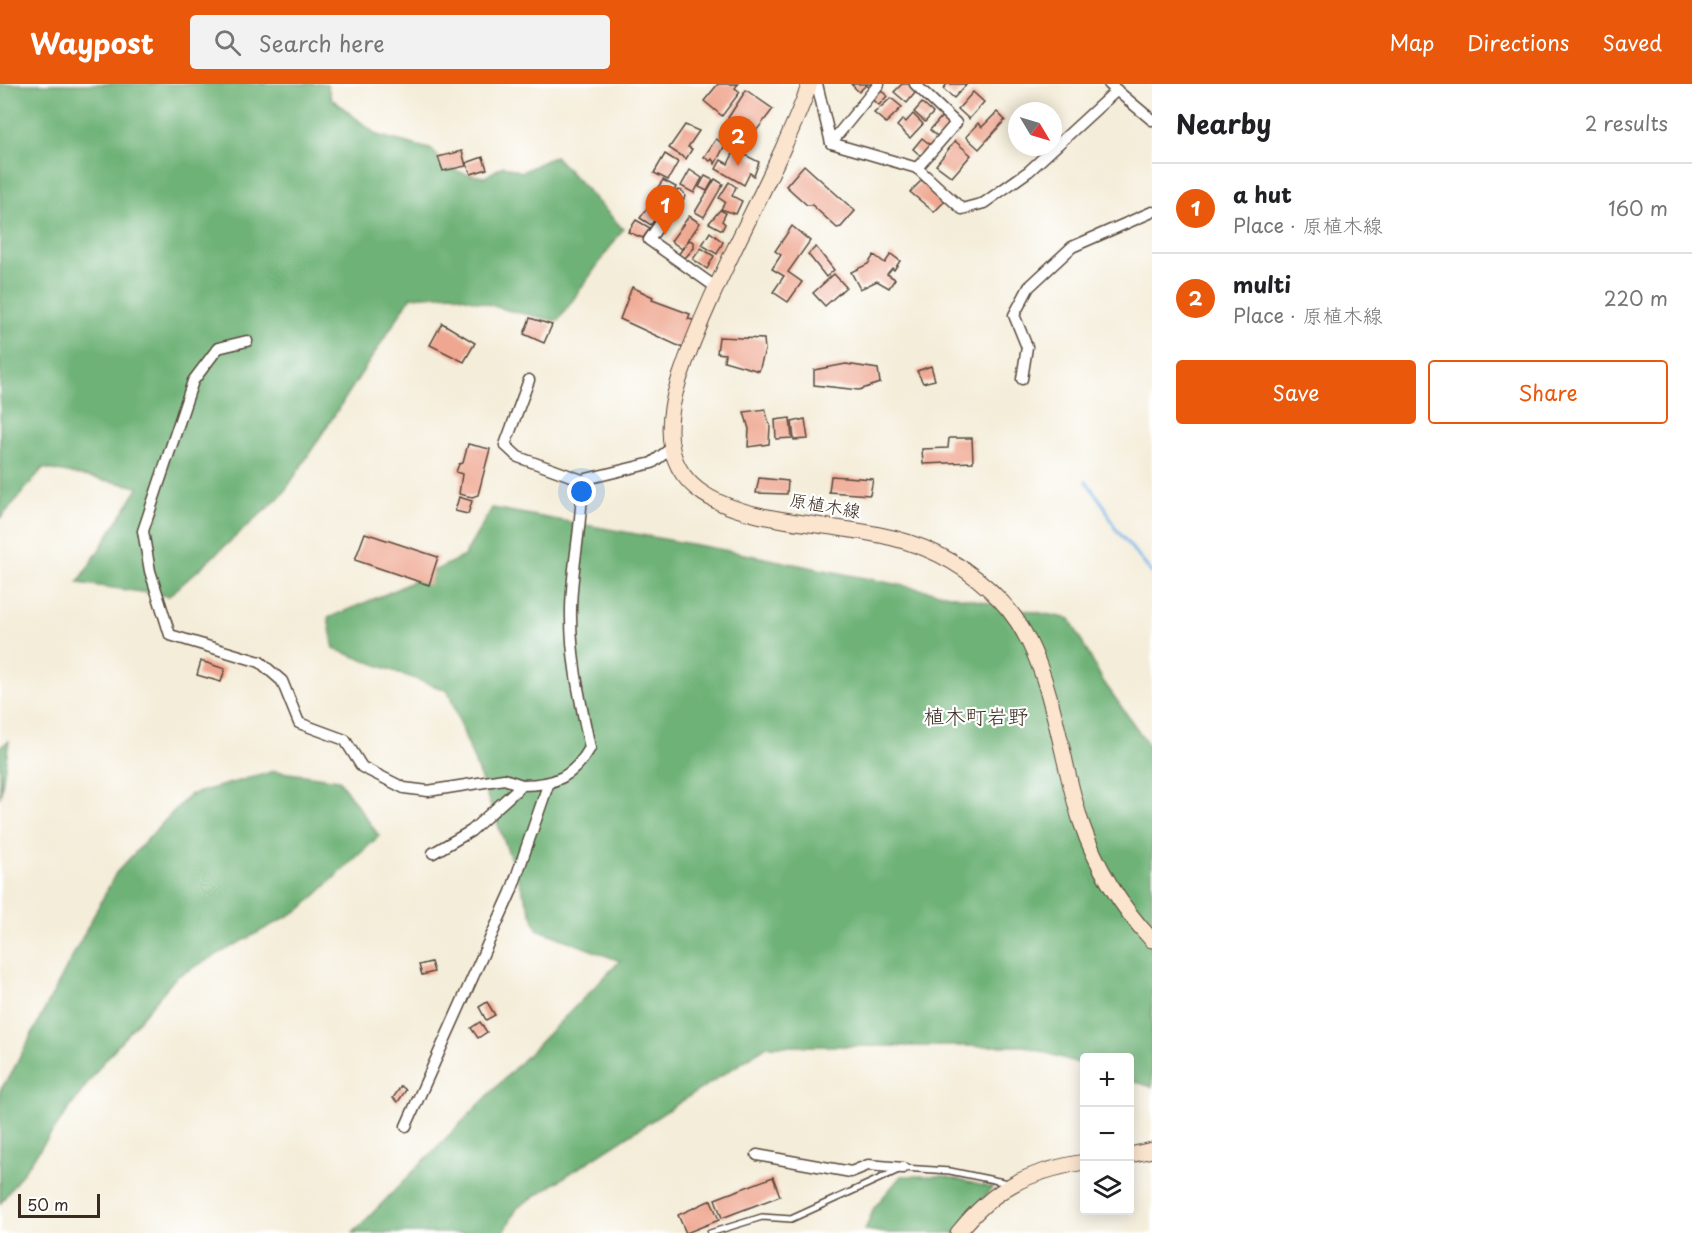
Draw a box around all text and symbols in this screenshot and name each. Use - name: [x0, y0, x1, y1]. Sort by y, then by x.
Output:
- search box: [190, 15, 610, 69]
- text: Waypost: [30, 21, 154, 64]
- icon: search: [211, 26, 244, 59]
- text: Search here: [259, 26, 385, 59]
- text: Map: [1389, 26, 1434, 58]
- text: Directions: [1467, 26, 1569, 58]
- text: Saved: [1602, 26, 1662, 58]
- north arrow: [1008, 102, 1062, 156]
- text: Nearby: [1176, 104, 1271, 143]
- text: 2 results: [1585, 108, 1668, 138]
- pin: 2: [718, 116, 758, 166]
- text: a hut: [1233, 177, 1292, 210]
- pin: 1: [646, 186, 684, 235]
- text: 1: [1191, 193, 1200, 223]
- text: 160 m: [1608, 193, 1668, 223]
- text: Place · 原植木線: [1233, 210, 1383, 240]
- text: multi: [1233, 267, 1291, 300]
- text: 2: [1188, 283, 1203, 313]
- text: 220 m: [1604, 283, 1668, 313]
- text: Place · 原植木線: [1233, 300, 1383, 330]
- button: Save: [1176, 360, 1416, 424]
- button: Share: [1428, 360, 1668, 424]
- your location: [567, 477, 596, 506]
- street label: 原植木線: [787, 485, 863, 524]
- district label: 植木町岩野: [924, 699, 1029, 731]
- map controls: [1080, 1053, 1134, 1215]
- button: +: [1080, 1053, 1134, 1107]
- button: −: [1080, 1107, 1134, 1161]
- button: layers: [1080, 1161, 1134, 1215]
- scale bar: [18, 1191, 100, 1218]
- text: 50 m: [27, 1192, 68, 1216]

